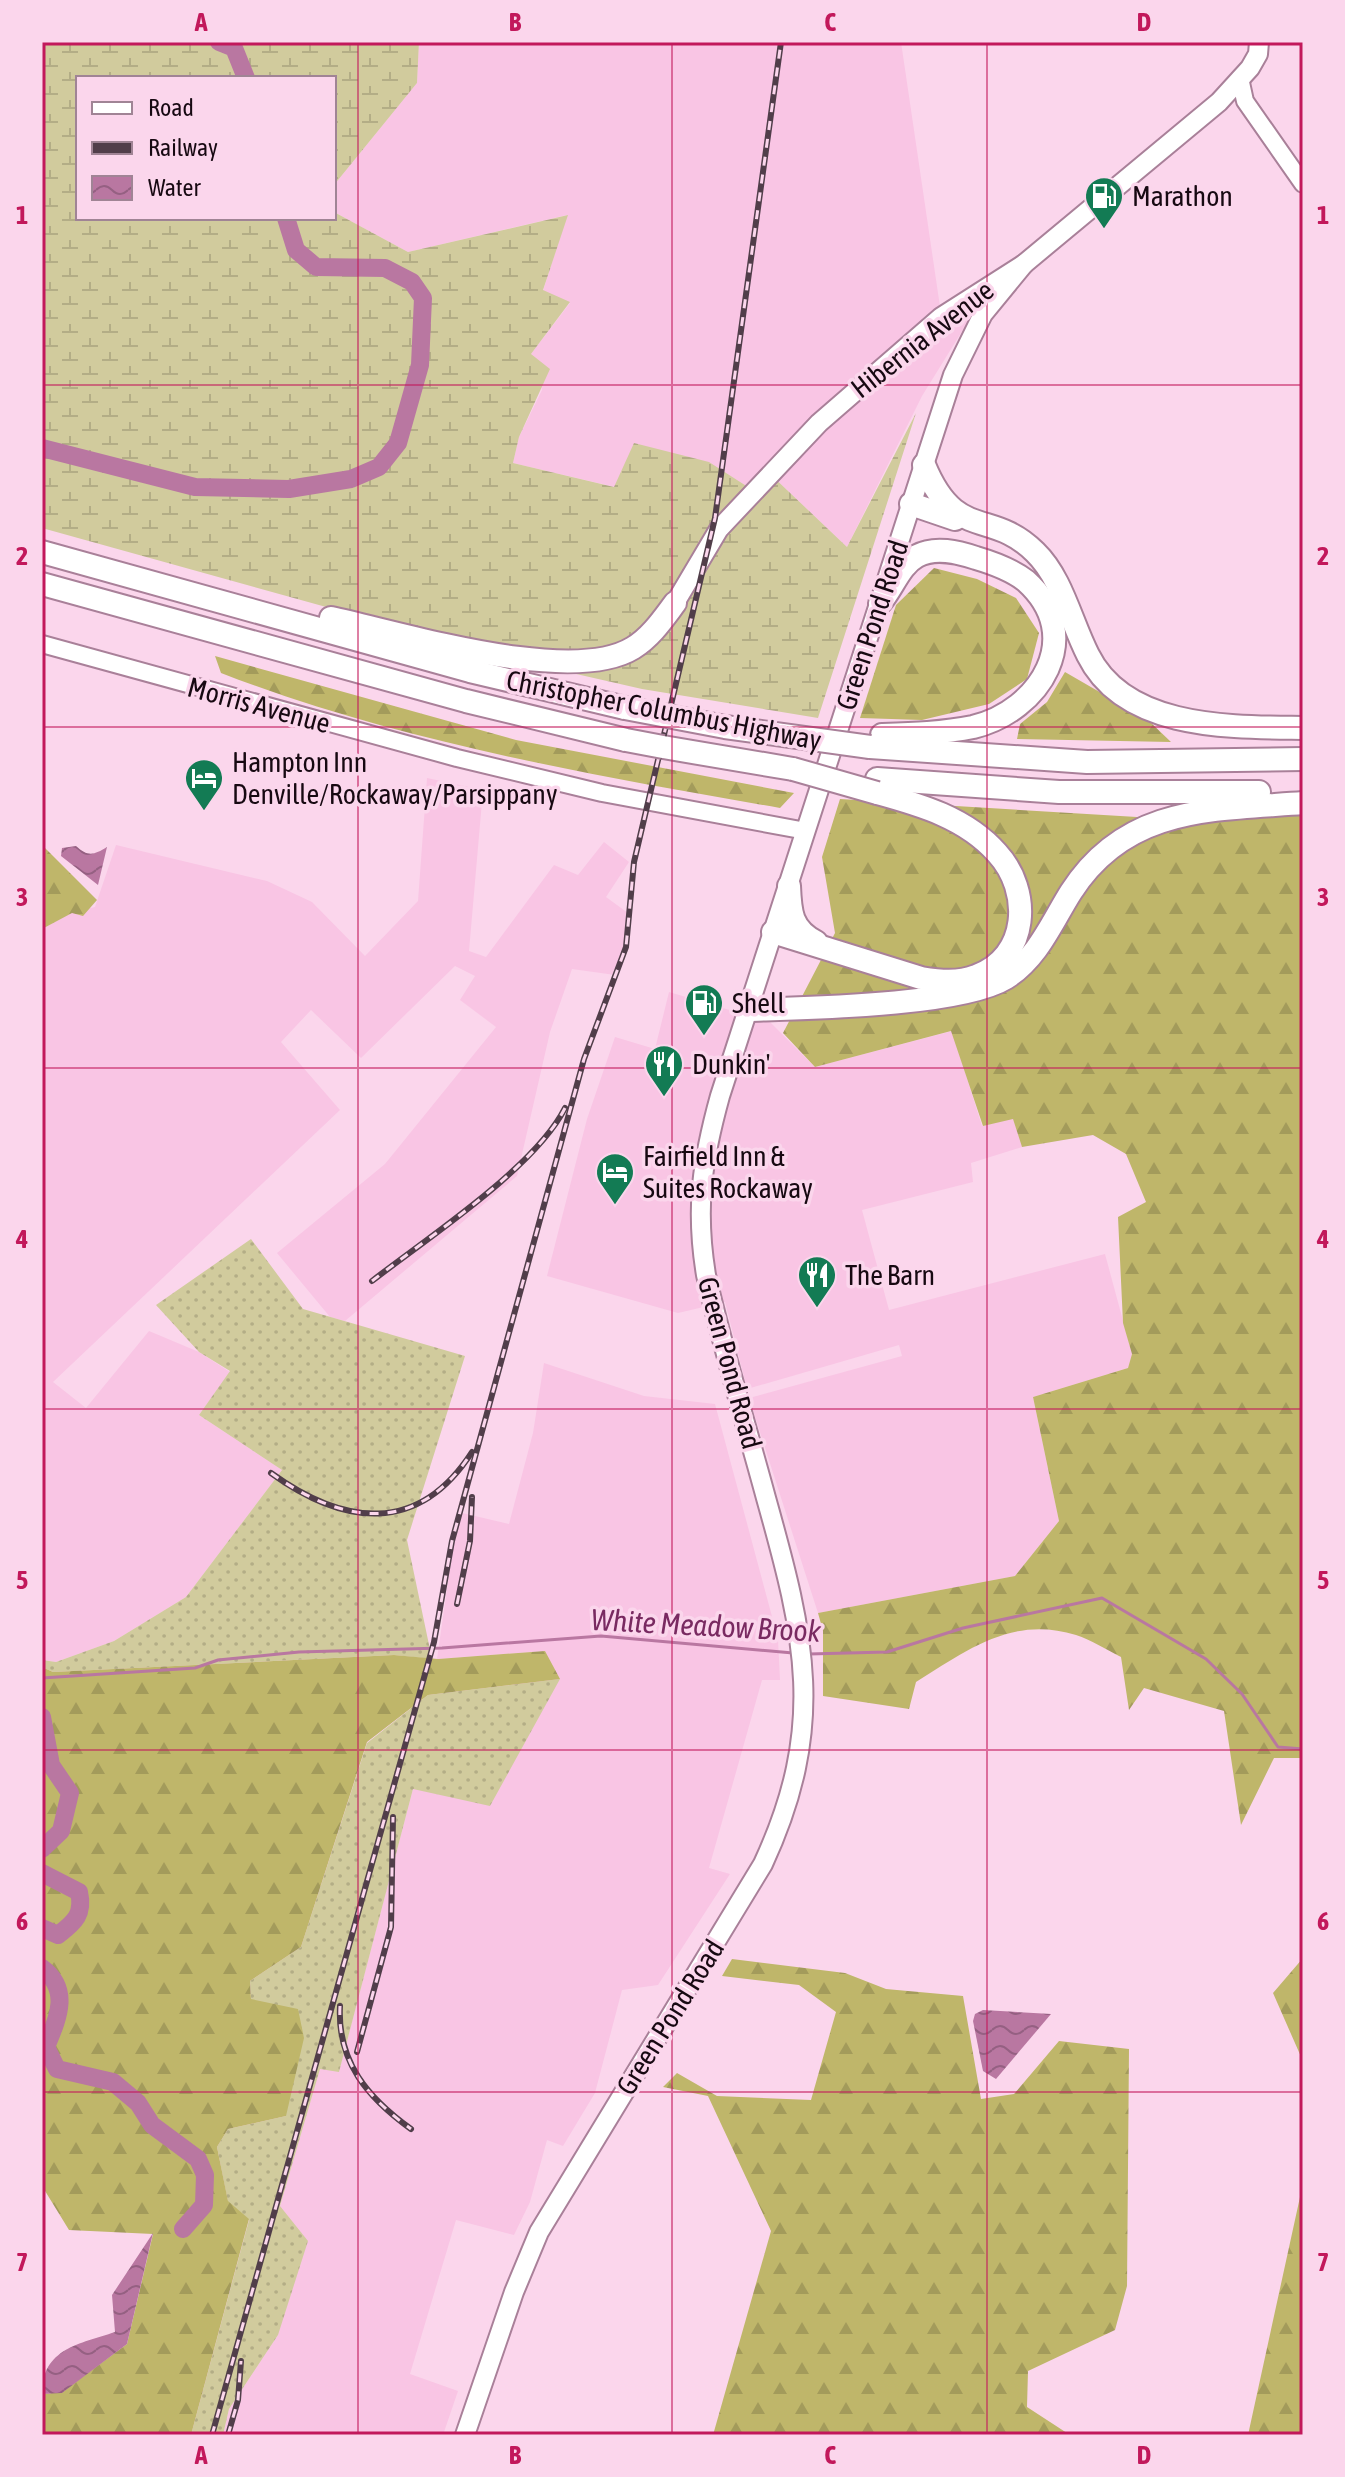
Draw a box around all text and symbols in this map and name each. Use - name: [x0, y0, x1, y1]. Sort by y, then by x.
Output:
- text: A: [194, 7, 208, 37]
- text: B: [509, 7, 522, 37]
- text: C: [824, 7, 836, 37]
- text: D: [1137, 7, 1151, 37]
- legend: [76, 76, 336, 220]
- text: Road: [148, 94, 194, 121]
- text: Railway: [148, 134, 218, 161]
- text: Water: [148, 174, 201, 201]
- fuel station icon: Marathon: [1083, 175, 1125, 230]
- place label: Marathon: [1132, 180, 1233, 212]
- text: 1: [16, 200, 28, 230]
- text: 1: [1317, 200, 1329, 230]
- street label: Hibernia Avenue: [845, 274, 999, 404]
- street label: Green Pond Road: [830, 536, 914, 714]
- text: 2: [16, 541, 28, 571]
- text: 2: [1317, 541, 1329, 571]
- street label: Christopher Columbus Highway: [504, 664, 824, 756]
- street label: Morris Avenue: [184, 671, 334, 739]
- place label: Hampton Inn Denville/Rockaway/Parsippany: [232, 746, 557, 810]
- hotel icon: Hampton Inn Denville/Rockaway/Parsippany: [183, 757, 225, 812]
- text: 3: [16, 882, 28, 912]
- text: 3: [1317, 882, 1329, 912]
- fuel station icon: Shell: [683, 982, 725, 1037]
- place label: Shell: [732, 987, 785, 1019]
- restaurant icon: Dunkin': [643, 1043, 685, 1098]
- place label: Dunkin': [692, 1048, 770, 1080]
- place label: Fairfield Inn & Suites Rockaway: [643, 1140, 813, 1204]
- hotel icon: Fairfield Inn & Suites Rockaway: [594, 1151, 636, 1206]
- text: 4: [15, 1224, 28, 1254]
- text: 4: [1316, 1224, 1329, 1254]
- restaurant icon: The Barn: [796, 1254, 838, 1309]
- place label: The Barn: [845, 1259, 935, 1291]
- street label: Green Pond Road: [692, 1274, 768, 1452]
- text: 5: [16, 1565, 28, 1595]
- text: 5: [1317, 1565, 1329, 1595]
- water label: White Meadow Brook: [590, 1602, 823, 1648]
- text: 6: [16, 1906, 28, 1936]
- text: 6: [1317, 1906, 1329, 1936]
- street label: Green Pond Road: [610, 1934, 730, 2100]
- text: 7: [16, 2247, 28, 2277]
- text: 7: [1317, 2247, 1329, 2277]
- text: A: [194, 2440, 208, 2470]
- text: B: [509, 2440, 522, 2470]
- text: C: [824, 2440, 836, 2470]
- text: D: [1137, 2440, 1151, 2470]

